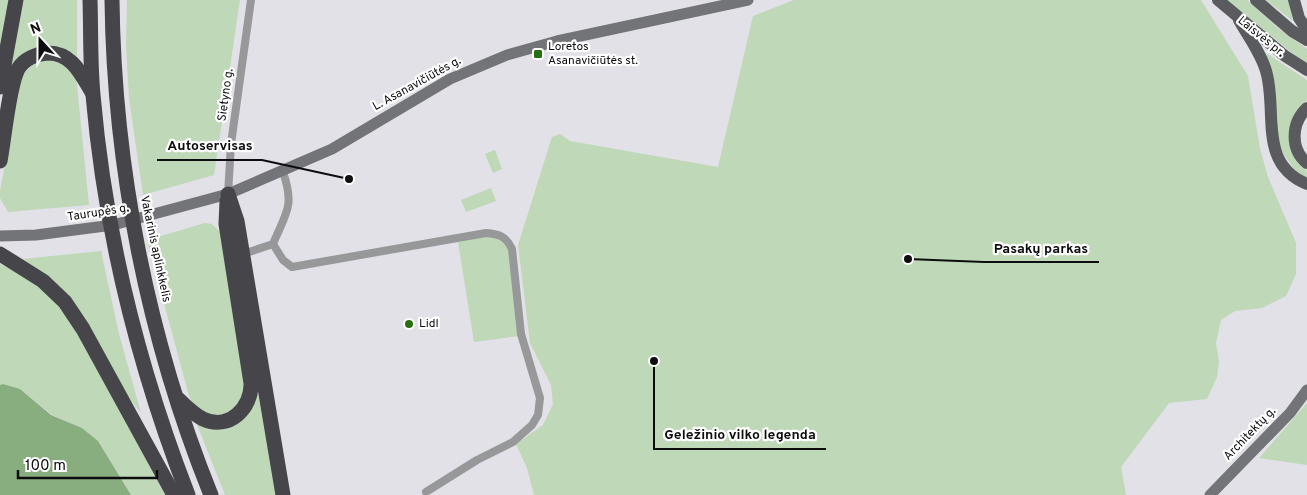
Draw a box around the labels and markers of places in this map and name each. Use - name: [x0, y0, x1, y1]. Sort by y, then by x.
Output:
- place label: Loretos Asanavičiūtės st.: [548, 39, 638, 69]
- marker: Loretos Asanavičiūtės st.: [532, 48, 544, 60]
- callout: Autoservisas: [157, 131, 262, 160]
- callout: Pasakų parkas: [984, 233, 1099, 262]
- place label: Lidl: [419, 316, 439, 332]
- marker: Lidl: [403, 318, 415, 330]
- callout: Geležinio vilko legenda: [654, 420, 826, 449]

